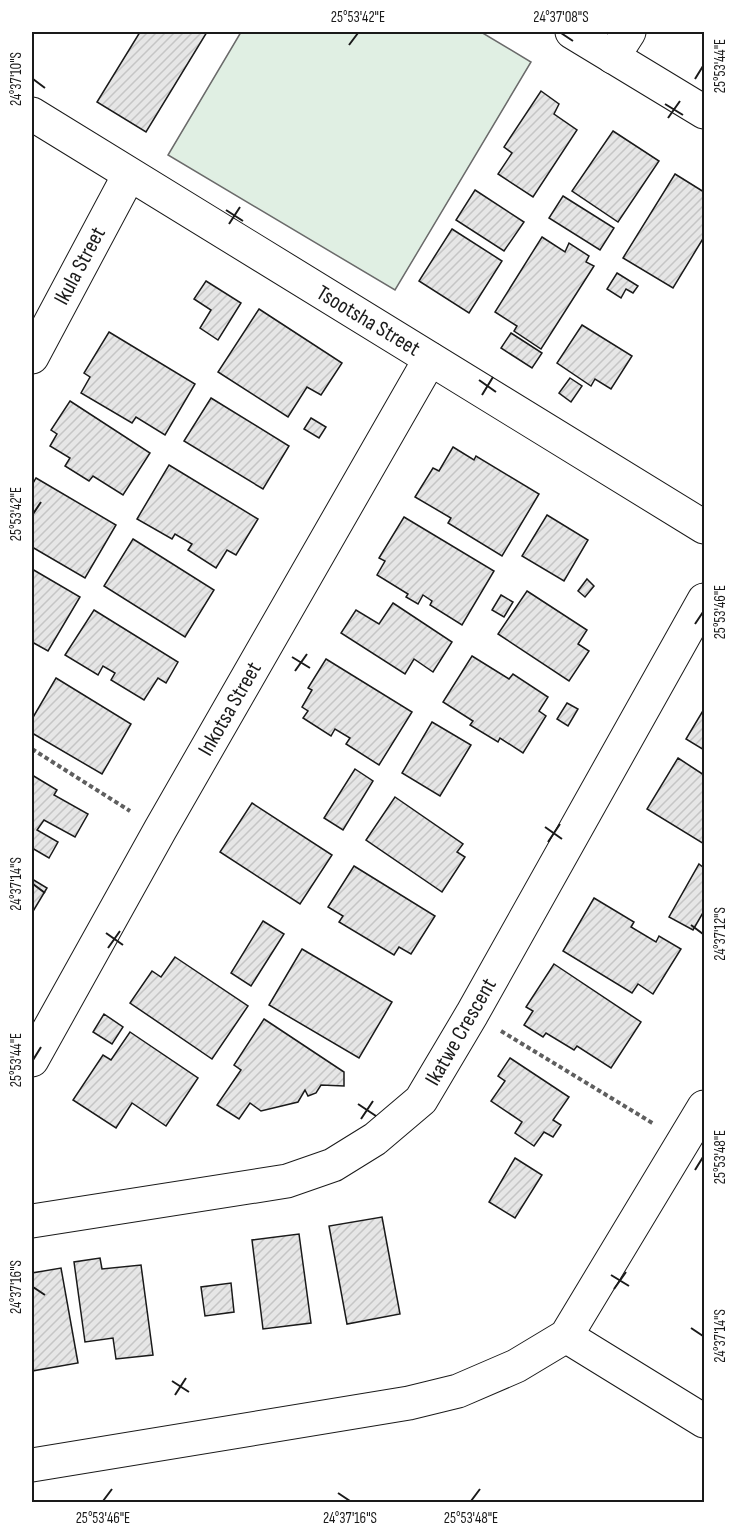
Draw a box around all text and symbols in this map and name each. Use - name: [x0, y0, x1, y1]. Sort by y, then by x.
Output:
- text: 25°53'42"E: [331, 8, 385, 27]
- text: 24°37'08"S: [533, 8, 589, 27]
- text: 25°53'44"E: [711, 39, 730, 93]
- text: 24°37'10"S: [7, 52, 26, 106]
- street label: Ikula Street: [48, 222, 112, 310]
- street label: Tsootsha Street: [311, 280, 425, 363]
- text: 25°53'42"E: [7, 487, 26, 541]
- text: 25°53'46"E: [711, 585, 730, 639]
- street label: Inkotsa Street: [192, 657, 268, 761]
- text: 24°37'14"S: [7, 857, 26, 911]
- text: 24°37'12"S: [711, 907, 730, 961]
- street label: Ikatwe Crescent: [419, 973, 503, 1091]
- text: 25°53'44"E: [7, 1033, 26, 1087]
- text: 25°53'48"E: [711, 1130, 730, 1184]
- text: 24°37'16"S: [7, 1260, 26, 1314]
- text: 24°37'14"S: [711, 1309, 730, 1363]
- text: 25°53'46"E: [76, 1509, 130, 1528]
- text: 24°37'16"S: [323, 1509, 377, 1528]
- text: 25°53'48"E: [444, 1509, 498, 1528]

